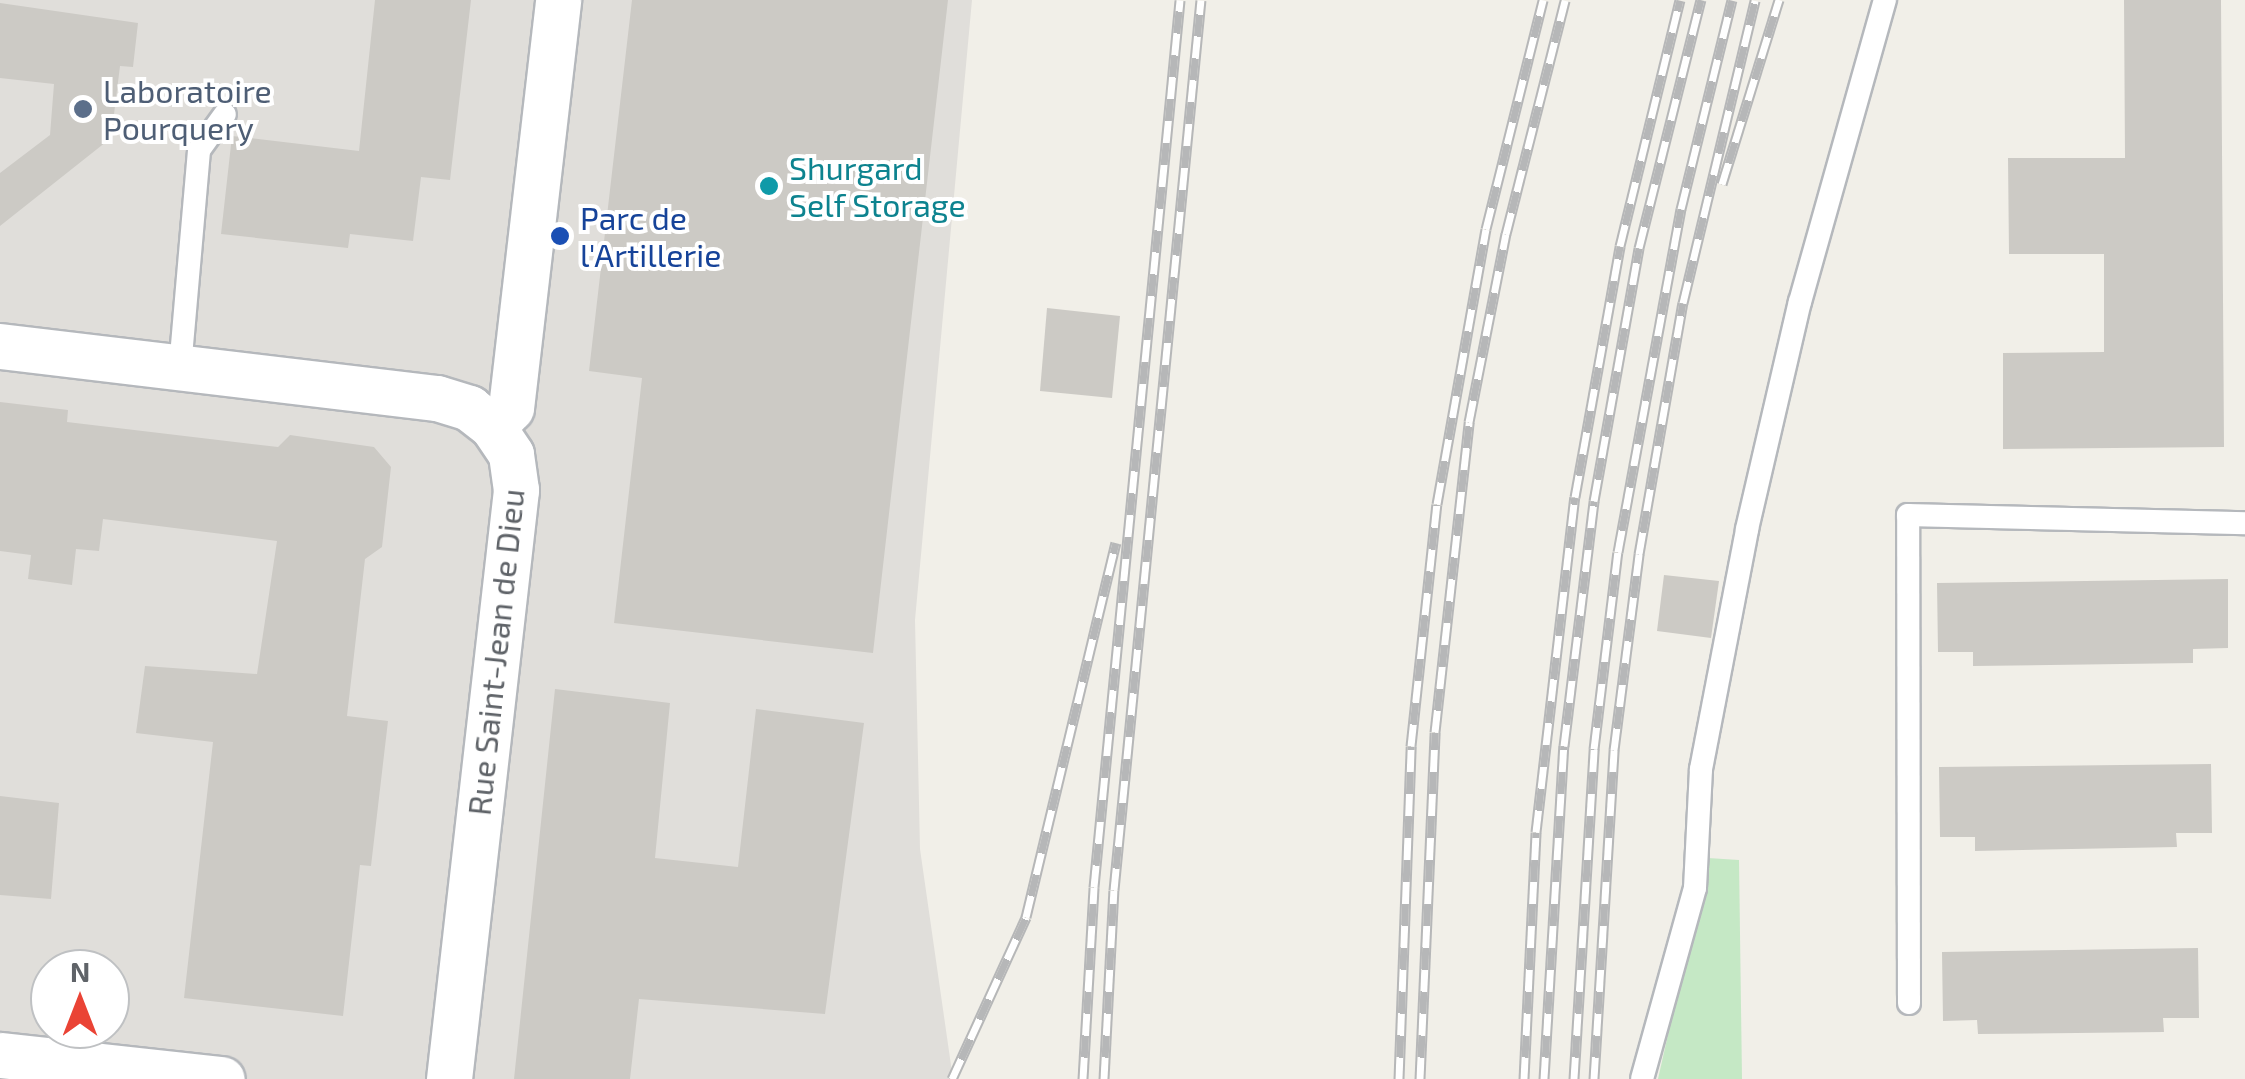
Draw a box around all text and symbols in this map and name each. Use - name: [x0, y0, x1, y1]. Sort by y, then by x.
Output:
- place label: Laboratoire Pourquery: [103, 72, 272, 147]
- marker: Laboratoire Pourquery: [72, 98, 94, 120]
- place label: Shurgard Self Storage: [789, 149, 966, 224]
- marker: Shurgard Self Storage: [758, 175, 780, 197]
- place label: Parc de l'Artillerie: [580, 199, 721, 274]
- marker: Parc de l'Artillerie: [549, 225, 571, 247]
- street label: Rue Saint-Jean de Dieu: [459, 487, 531, 817]
- north arrow: [30, 949, 130, 1049]
- text: N: [70, 954, 90, 988]

